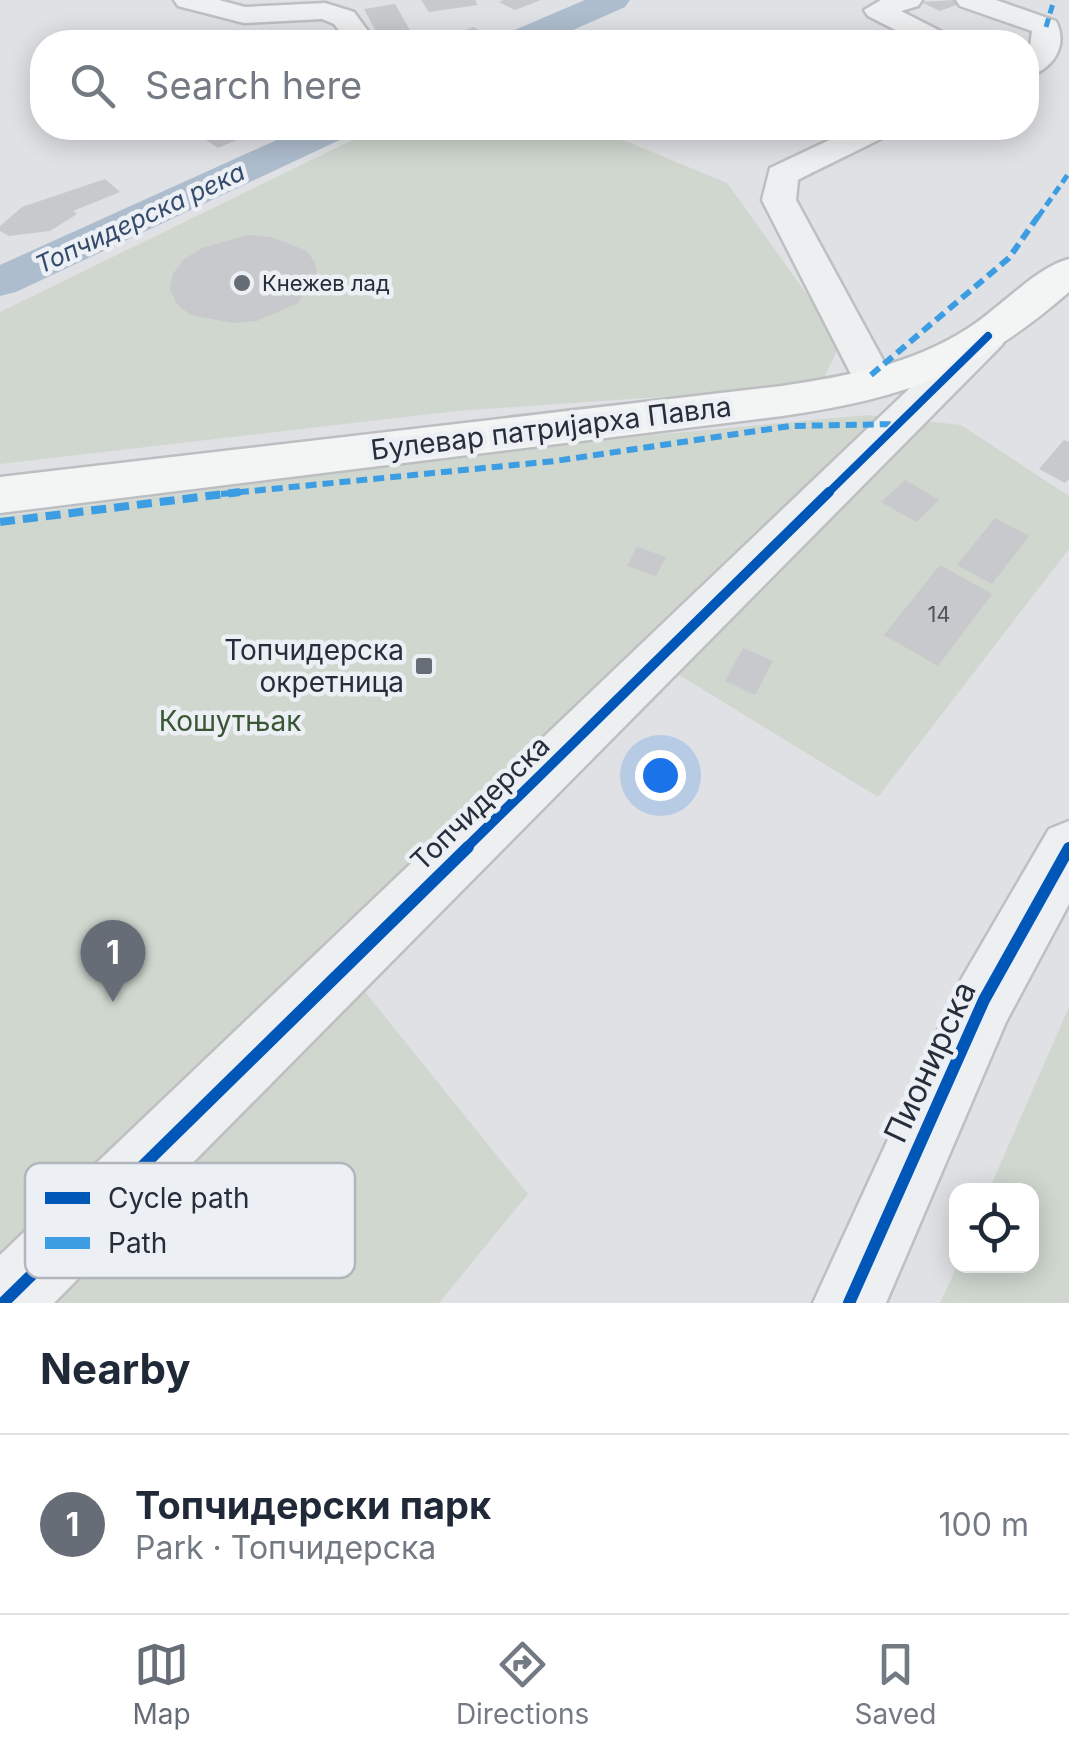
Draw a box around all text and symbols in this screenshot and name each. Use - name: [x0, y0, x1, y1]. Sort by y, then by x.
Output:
- search box: [30, 30, 1039, 140]
- icon: search: [65, 58, 120, 113]
- text: Search here: [145, 62, 362, 108]
- water label: Топчидерска река: [31, 156, 249, 280]
- place label: Кнежев лад: [262, 270, 390, 296]
- marker: Кнежев лад: [231, 272, 253, 294]
- street label: Булевар патријарха Павла: [369, 389, 733, 467]
- house number: 14: [927, 601, 951, 627]
- place label: Топчидерска окретница: [224, 633, 404, 699]
- marker: Топчидерска окретница: [413, 655, 435, 677]
- park label: Кошутњак: [159, 704, 301, 738]
- street label: Топчидерска: [404, 728, 556, 878]
- your location: [635, 750, 686, 801]
- pin: 1: [80, 920, 146, 1002]
- street label: Пионирска: [875, 975, 984, 1148]
- legend: [25, 1163, 355, 1278]
- text: Cycle path: [108, 1181, 249, 1215]
- map controls: [949, 1183, 1039, 1273]
- button: locate: [949, 1183, 1039, 1273]
- text: Path: [108, 1226, 167, 1260]
- text: Nearby: [40, 1343, 191, 1394]
- text: Топчидерски парк: [135, 1482, 491, 1528]
- text: 1: [66, 1505, 79, 1544]
- text: 100 m: [939, 1505, 1029, 1544]
- text: Park · Топчидерска: [135, 1528, 436, 1567]
- tab: Map: [133, 1637, 191, 1731]
- tab: Directions: [456, 1637, 589, 1731]
- tab: Saved: [854, 1637, 936, 1731]

